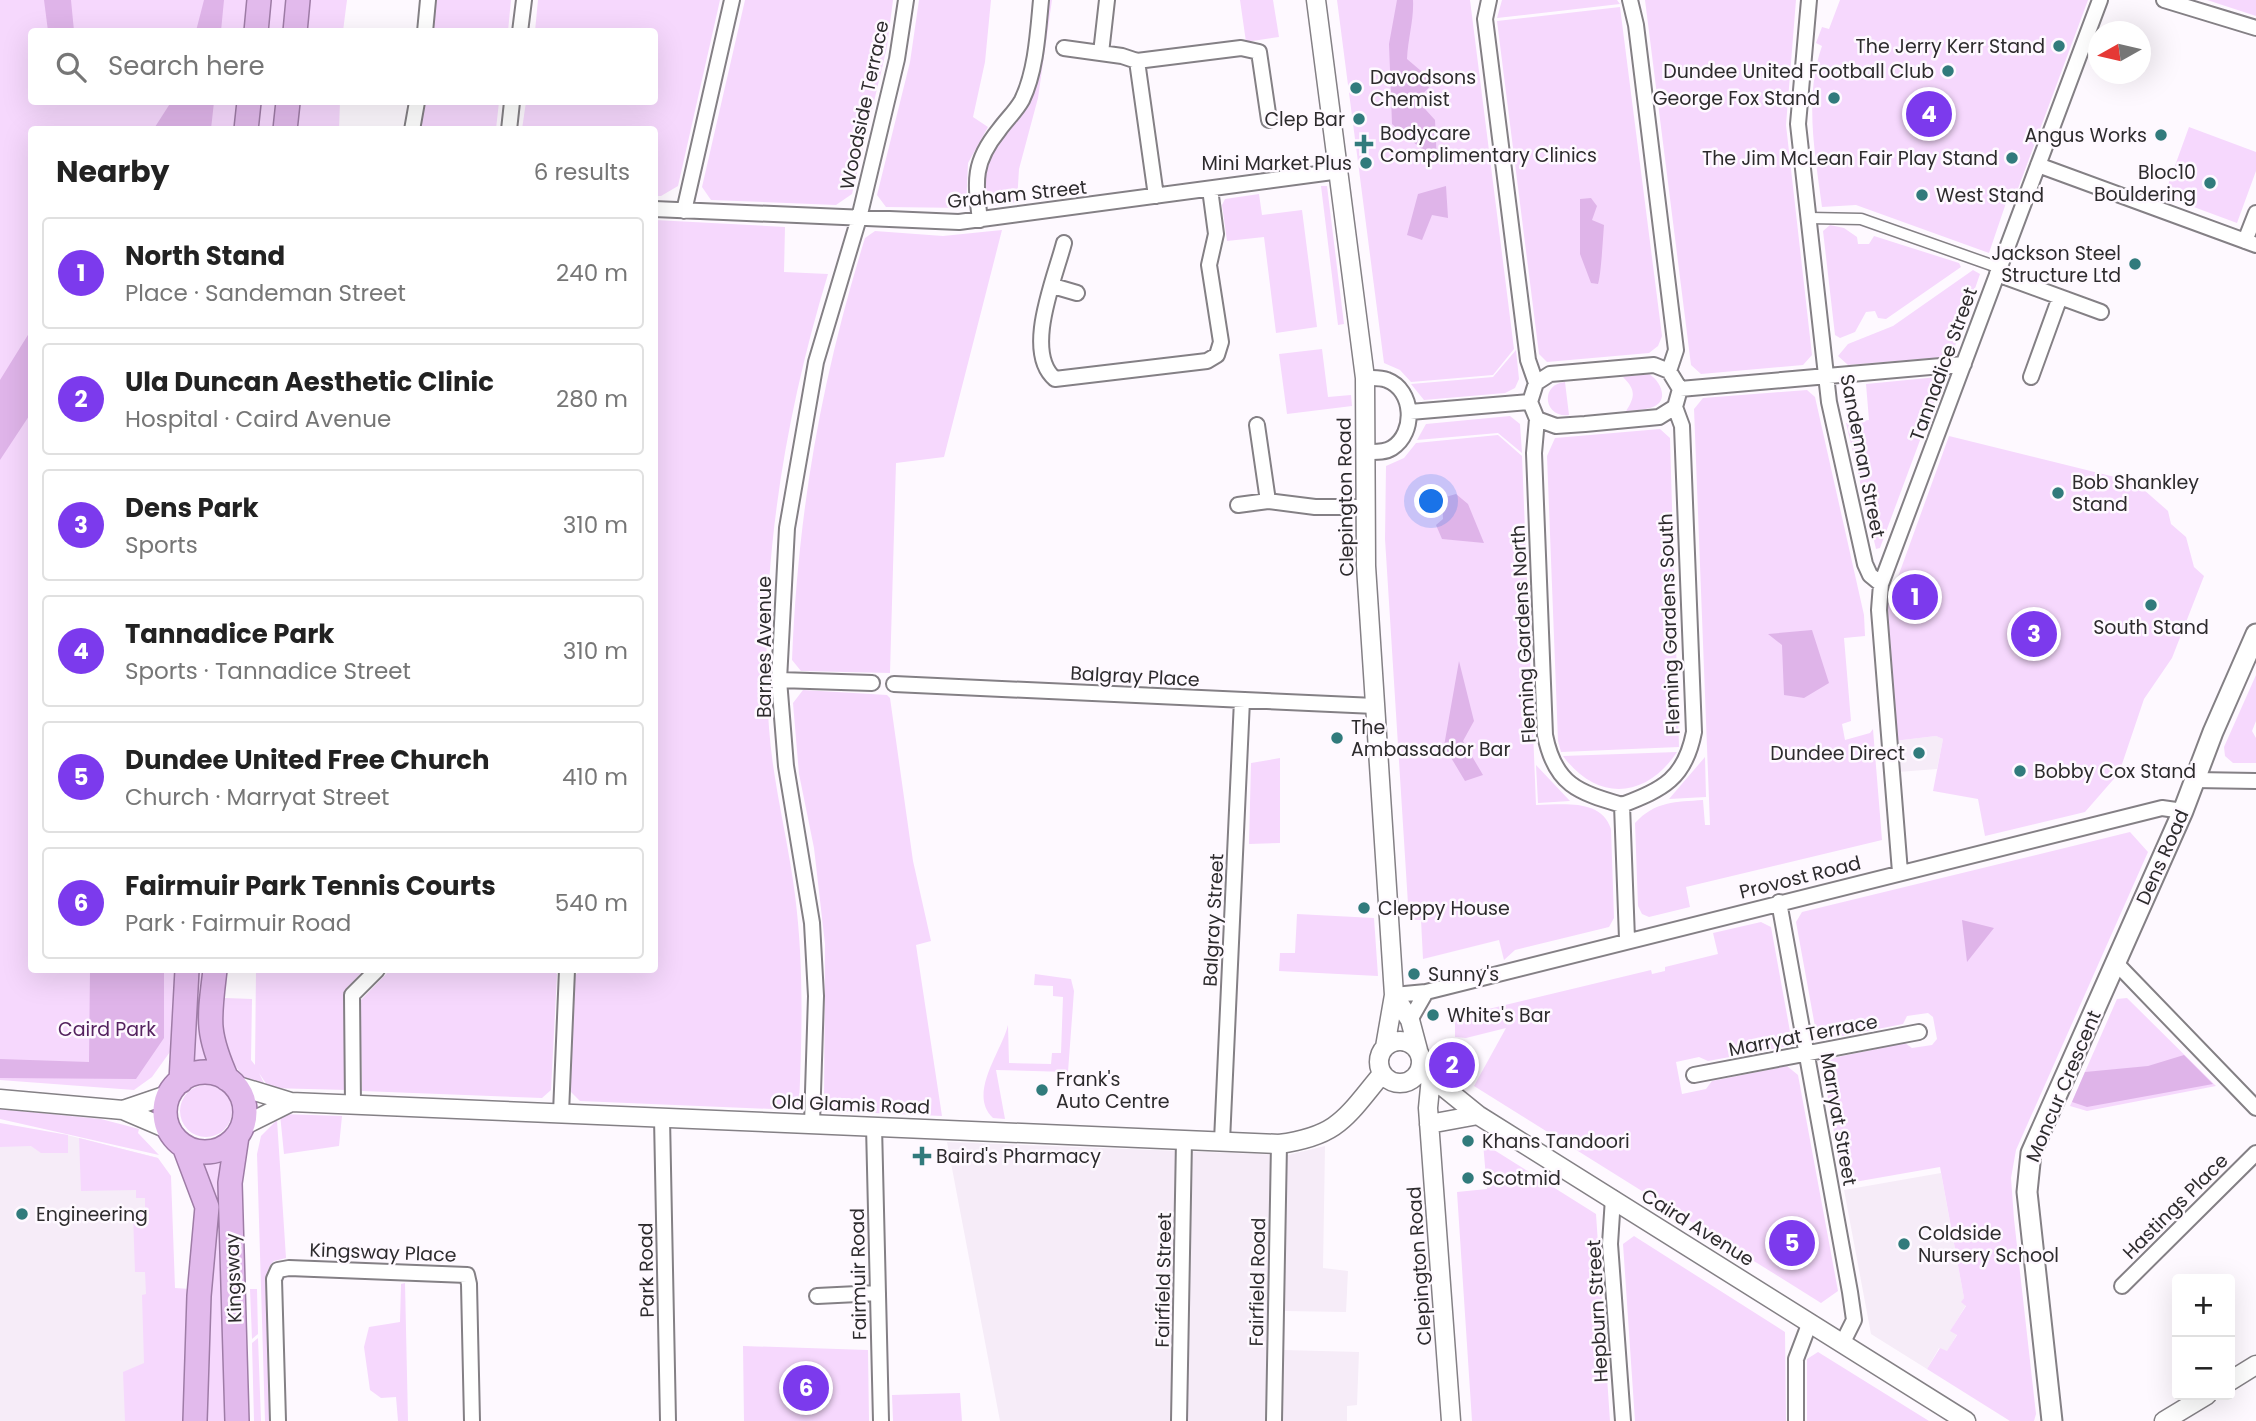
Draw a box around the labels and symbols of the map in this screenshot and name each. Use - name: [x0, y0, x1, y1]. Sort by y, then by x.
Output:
- street label: Woodside Terrace: [833, 18, 896, 192]
- north arrow: [2088, 21, 2151, 84]
- place label: The Jerry Kerr Stand: [1856, 33, 2045, 60]
- marker: The Jerry Kerr Stand: [2051, 38, 2067, 54]
- place label: Dundee United Football Club: [1663, 58, 1934, 85]
- marker: Dundee United Football Club: [1940, 63, 1956, 79]
- place label: Davodsons Chemist: [1370, 64, 1476, 113]
- marker: Davodsons Chemist: [1348, 80, 1364, 96]
- place label: George Fox Stand: [1653, 85, 1820, 112]
- pin: 4: [1906, 88, 1952, 140]
- marker: George Fox Stand: [1826, 90, 1842, 106]
- place label: Clep Bar: [1264, 106, 1345, 133]
- marker: Clep Bar: [1351, 111, 1367, 127]
- place label: Bodycare Complimentary Clinics: [1380, 120, 1597, 169]
- place label: Angus Works: [2025, 122, 2147, 149]
- marker: Angus Works: [2153, 127, 2169, 143]
- marker: Bodycare Complimentary Clinics: [1354, 134, 1374, 154]
- place label: The Jim McLean Fair Play Stand: [1702, 145, 1998, 172]
- place label: Mini Market Plus: [1201, 150, 1352, 177]
- marker: The Jim McLean Fair Play Stand: [2004, 150, 2020, 166]
- marker: Mini Market Plus: [1358, 155, 1374, 171]
- place label: Bloc10 Bouldering: [2094, 159, 2196, 208]
- street label: Graham Street: [946, 174, 1088, 215]
- marker: Bloc10 Bouldering: [2202, 175, 2218, 191]
- place label: West Stand: [1936, 182, 2044, 209]
- marker: West Stand: [1914, 187, 1930, 203]
- place label: Jackson Steel Structure Ltd: [1991, 240, 2121, 289]
- marker: Jackson Steel Structure Ltd: [2127, 256, 2143, 272]
- street label: Tannadice Street: [1903, 283, 1984, 445]
- street label: Sandeman Street: [1833, 372, 1892, 540]
- street label: Clepington Road: [1331, 417, 1360, 577]
- place label: Bob Shankley Stand: [2072, 469, 2199, 518]
- your location: [1414, 484, 1448, 518]
- marker: Bob Shankley Stand: [2050, 485, 2066, 501]
- street label: Fleming Gardens South: [1652, 513, 1687, 735]
- street label: Fleming Gardens North: [1504, 524, 1543, 744]
- pin: 1: [1892, 571, 1938, 623]
- street label: Barnes Avenue: [751, 576, 778, 718]
- marker: South Stand: [2143, 597, 2159, 613]
- pin: 3: [2011, 608, 2057, 660]
- place label: South Stand: [2093, 614, 2209, 641]
- street label: Balgray Place: [1070, 660, 1200, 693]
- place label: The Ambassador Bar: [1351, 714, 1511, 763]
- marker: The Ambassador Bar: [1329, 730, 1345, 746]
- place label: Dundee Direct: [1770, 740, 1905, 767]
- marker: Dundee Direct: [1911, 745, 1927, 761]
- place label: Bobby Cox Stand: [2034, 758, 2196, 785]
- marker: Bobby Cox Stand: [2012, 763, 2028, 779]
- street label: Dens Road: [2129, 805, 2195, 909]
- street label: Provost Road: [1737, 849, 1864, 906]
- street label: Balgray Street: [1197, 853, 1230, 987]
- place label: Cleppy House: [1378, 895, 1510, 922]
- marker: Cleppy House: [1356, 900, 1372, 916]
- place label: Sunny's: [1428, 961, 1499, 988]
- marker: Sunny's: [1406, 966, 1422, 982]
- place label: White's Bar: [1447, 1002, 1551, 1029]
- street label: Moncur Crescent: [2019, 1006, 2108, 1166]
- marker: White's Bar: [1425, 1007, 1441, 1023]
- street label: Marryat Terrace: [1726, 1008, 1880, 1063]
- park label: Caird Park: [58, 1016, 156, 1043]
- pin: 2: [1429, 1039, 1475, 1091]
- street label: Marryat Street: [1814, 1050, 1863, 1188]
- place label: Frank's Auto Centre: [1056, 1066, 1170, 1115]
- marker: Frank's Auto Centre: [1034, 1082, 1050, 1098]
- street label: Old Glamis Road: [771, 1088, 931, 1121]
- place label: Khans Tandoori: [1482, 1128, 1630, 1155]
- marker: Khans Tandoori: [1460, 1133, 1476, 1149]
- place label: Baird's Pharmacy: [936, 1143, 1101, 1170]
- marker: Baird's Pharmacy: [914, 1148, 930, 1164]
- street label: Hastings Place: [2117, 1148, 2234, 1265]
- place label: Scotmid: [1482, 1165, 1561, 1192]
- marker: Scotmid: [1460, 1170, 1476, 1186]
- street label: Caird Avenue: [1636, 1182, 1759, 1273]
- street label: Clepington Road: [1400, 1186, 1439, 1346]
- place label: Engineering: [36, 1201, 148, 1228]
- marker: Engineering: [14, 1206, 30, 1222]
- street label: Fairmuir Road: [844, 1208, 873, 1340]
- street label: Fairfield Street: [1149, 1212, 1178, 1348]
- street label: Fairfield Road: [1243, 1217, 1272, 1347]
- pin: 5: [1769, 1217, 1815, 1269]
- place label: Coldside Nursery School: [1918, 1220, 2059, 1269]
- street label: Park Road: [632, 1222, 661, 1318]
- street label: Kingsway: [218, 1232, 249, 1323]
- street label: Kingsway Place: [309, 1236, 457, 1269]
- marker: Coldside Nursery School: [1896, 1236, 1912, 1252]
- street label: Hepburn Street: [1580, 1239, 1615, 1383]
- pin: 6: [783, 1362, 829, 1414]

